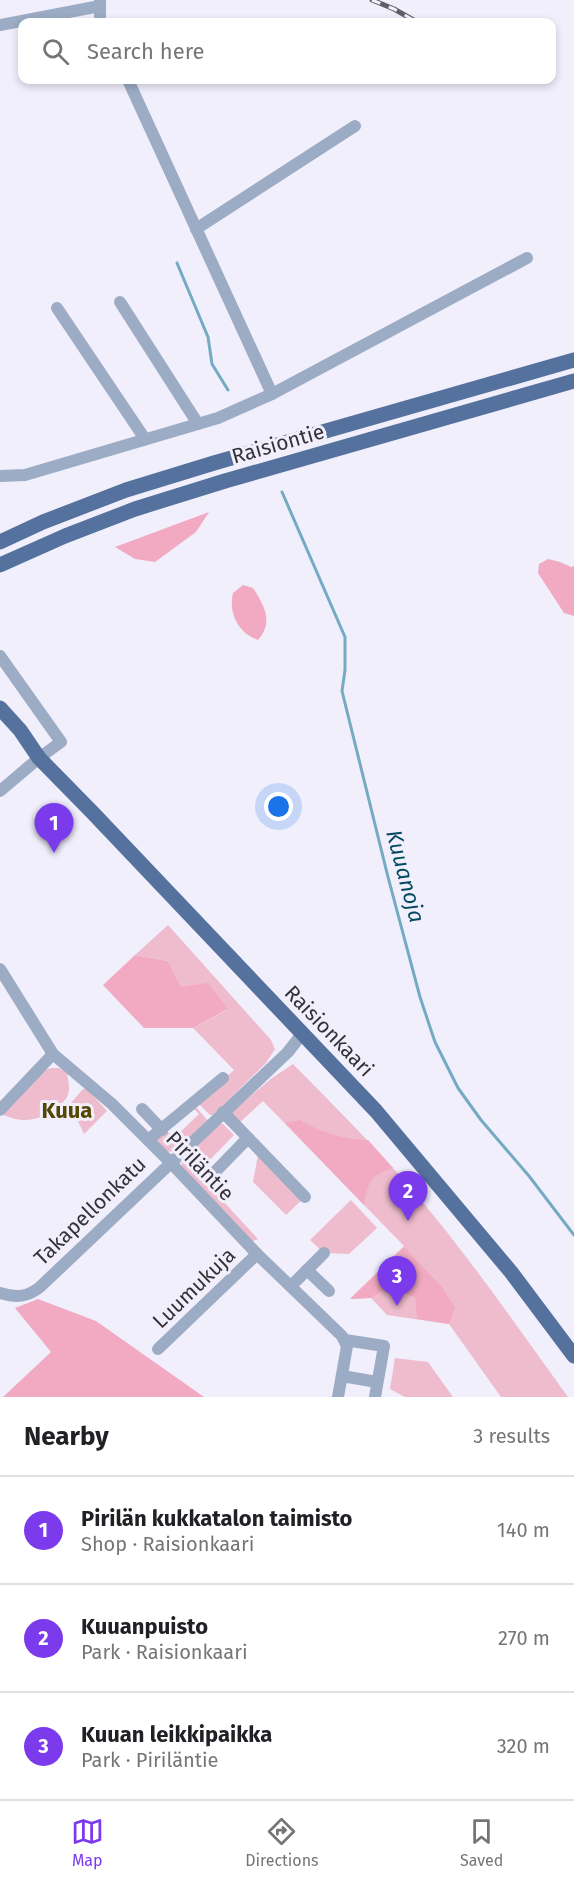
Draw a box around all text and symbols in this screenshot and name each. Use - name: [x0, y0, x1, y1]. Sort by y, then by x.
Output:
- search box: [18, 18, 556, 84]
- icon: search: [39, 35, 72, 68]
- text: Search here: [87, 38, 205, 65]
- street label: Raisiontie: [229, 418, 327, 470]
- your location: [264, 792, 293, 821]
- pin: 1: [34, 804, 74, 853]
- water label: Kuuanoja: [380, 827, 431, 925]
- street label: Raisionkaari: [279, 980, 379, 1082]
- district label: Kuua: [42, 1097, 92, 1124]
- street label: Piriläntie: [160, 1126, 240, 1206]
- street label: Takapellonkatu: [29, 1151, 151, 1271]
- pin: 2: [388, 1172, 428, 1221]
- street label: Luumukuja: [147, 1242, 241, 1334]
- pin: 3: [378, 1256, 416, 1306]
- text: Nearby: [24, 1421, 109, 1452]
- text: 3 results: [473, 1424, 550, 1448]
- text: Pirilän kukkatalon taimisto: [81, 1505, 352, 1532]
- text: 1: [39, 1518, 48, 1542]
- text: 140 m: [497, 1518, 550, 1542]
- text: Shop · Raisionkaari: [81, 1532, 254, 1556]
- text: Kuuanpuisto: [81, 1613, 208, 1640]
- text: 2: [38, 1626, 49, 1650]
- text: 270 m: [498, 1626, 550, 1650]
- text: Park · Raisionkaari: [81, 1640, 248, 1664]
- text: Kuuan leikkipaikka: [81, 1721, 272, 1748]
- text: 3: [38, 1734, 49, 1758]
- text: 320 m: [497, 1734, 550, 1758]
- text: Park · Piriläntie: [81, 1748, 219, 1772]
- tab: Map: [71, 1815, 104, 1870]
- tab: Directions: [245, 1815, 319, 1870]
- tab: Saved: [460, 1815, 503, 1870]

